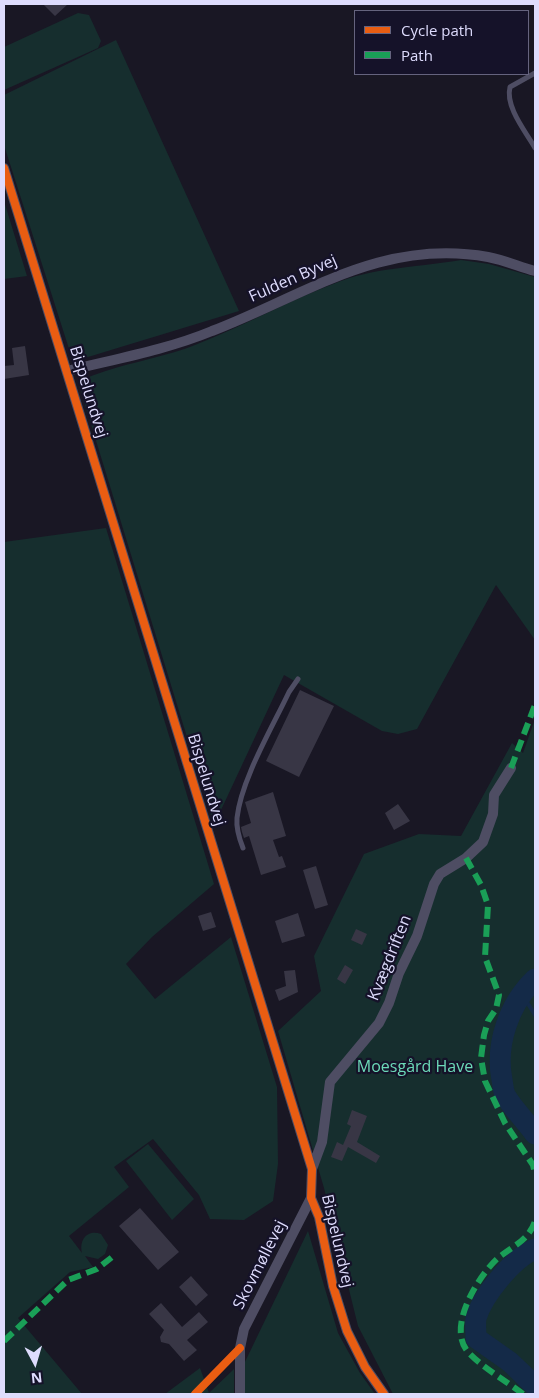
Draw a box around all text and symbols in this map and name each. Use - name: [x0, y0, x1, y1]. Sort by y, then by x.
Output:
- legend: [354, 10, 529, 75]
- text: Cycle path: [401, 20, 473, 40]
- text: Path: [401, 45, 433, 65]
- street label: Fulden Byvej: [246, 251, 340, 307]
- street label: Bispelundvej: [65, 344, 111, 440]
- street label: Bispelundvej: [183, 732, 229, 828]
- street label: Kvægdriften: [364, 912, 416, 1004]
- park label: Moesgård Have: [357, 1057, 473, 1077]
- street label: Bispelundvej: [317, 1192, 357, 1290]
- street label: Skovmøllevej: [229, 1217, 291, 1313]
- north arrow: [10, 1338, 60, 1388]
- text: N: [30, 1368, 43, 1388]

